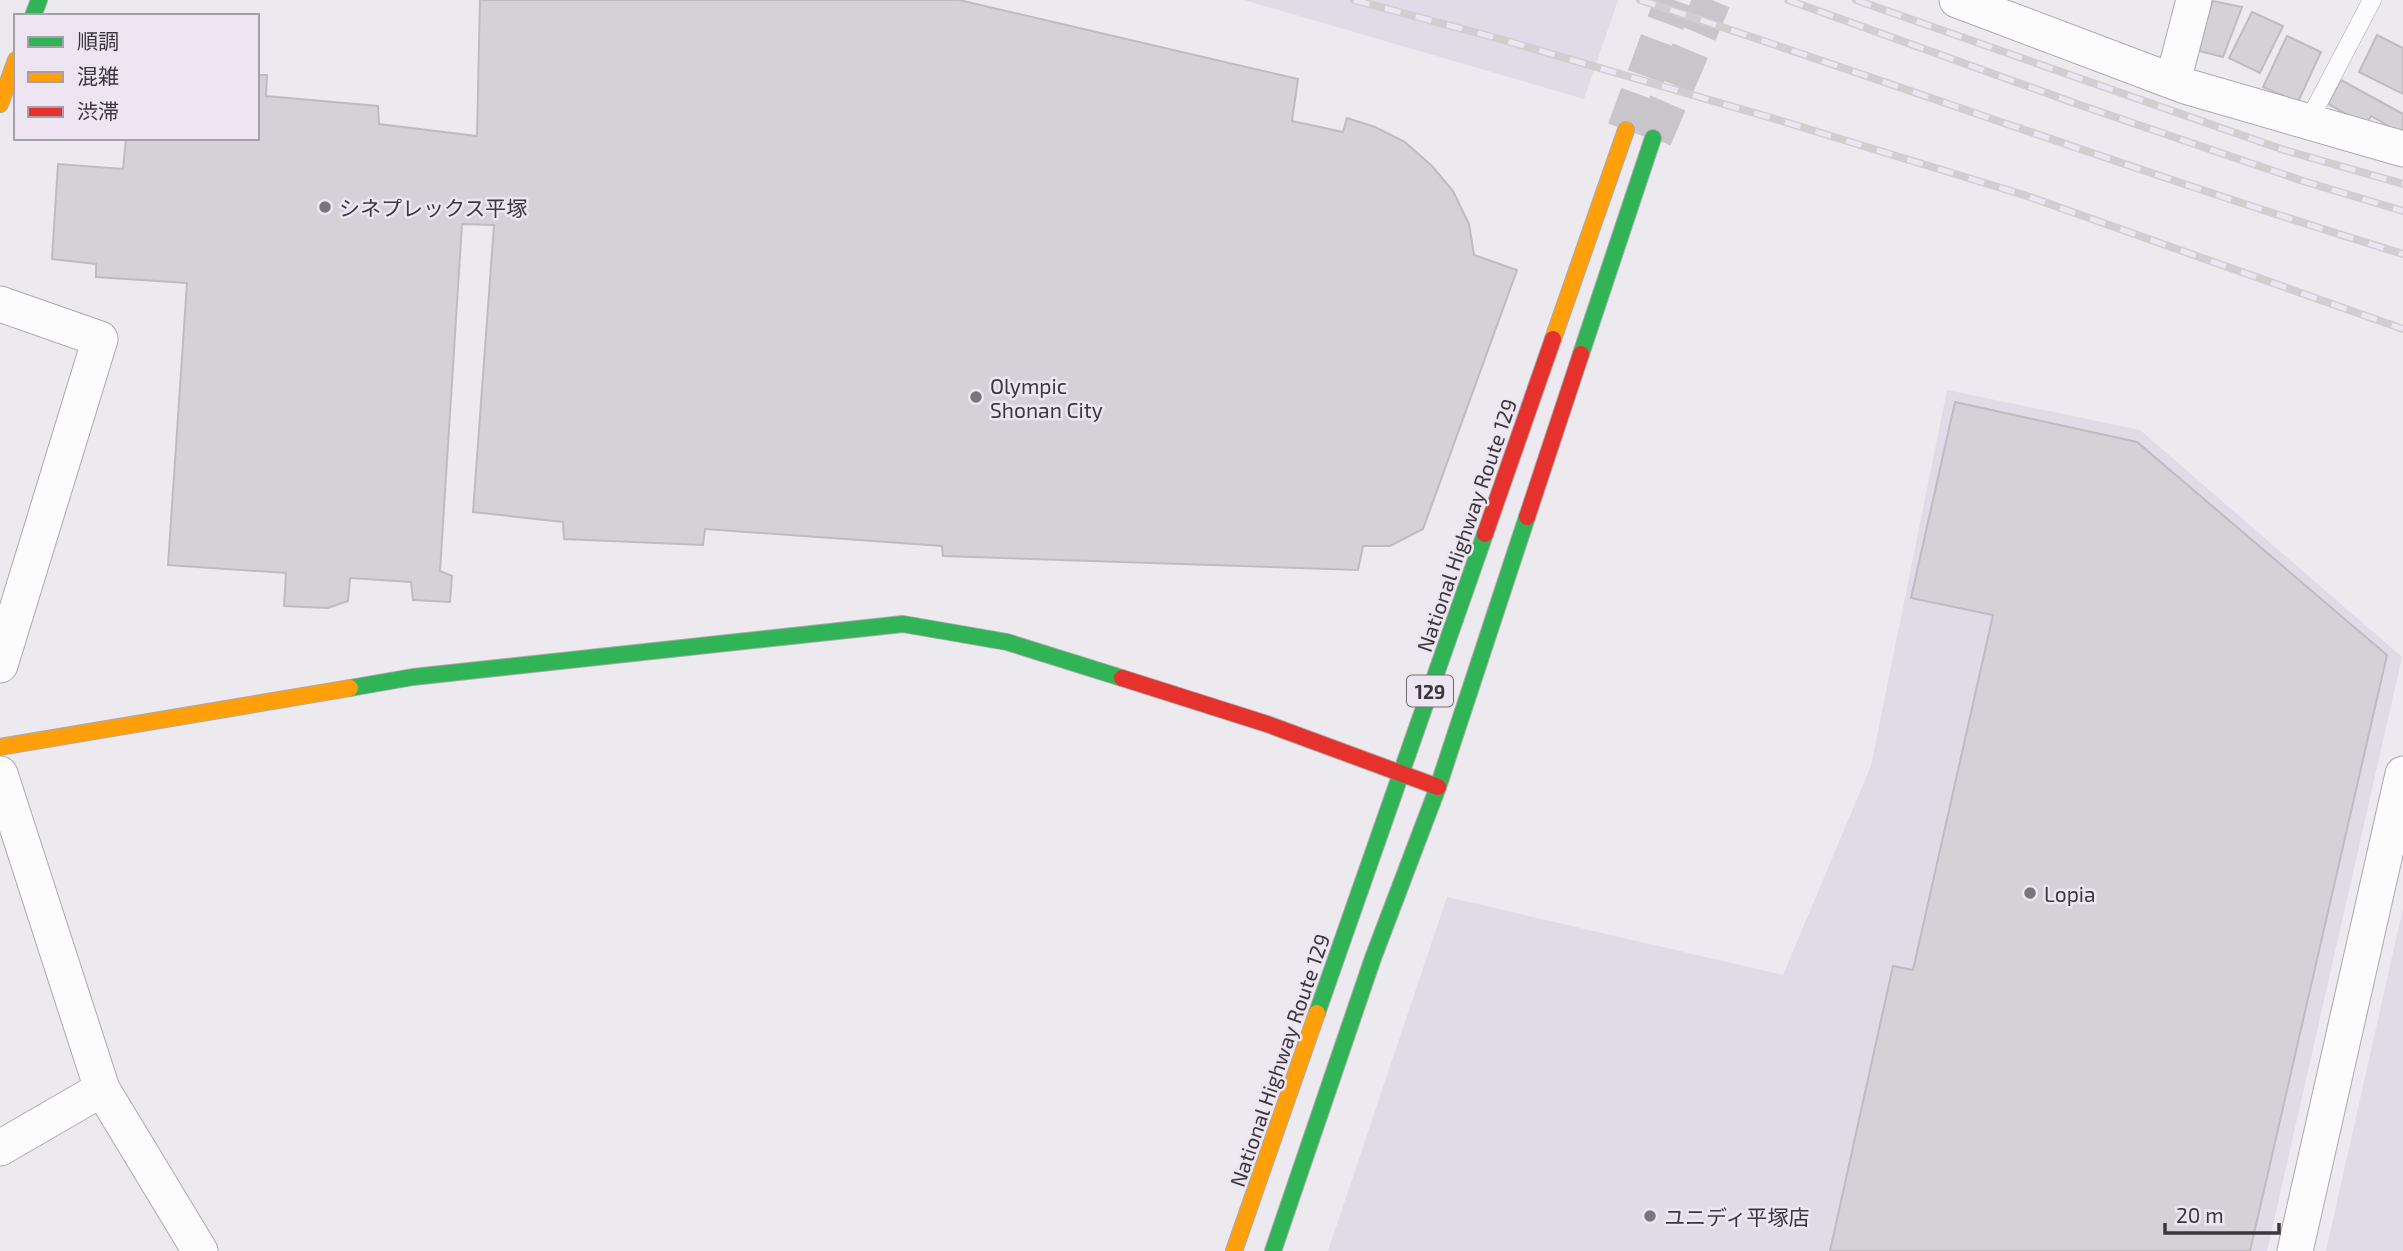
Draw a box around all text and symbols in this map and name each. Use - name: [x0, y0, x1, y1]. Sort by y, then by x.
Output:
- legend: [14, 14, 259, 140]
- text: 順調: [77, 28, 119, 53]
- text: 混雑: [77, 63, 119, 88]
- text: 渋滞: [77, 98, 119, 123]
- place label: シネプレックス平塚: [339, 195, 527, 220]
- marker: シネプレックス平塚: [317, 199, 333, 215]
- place label: Olympic Shonan City: [990, 373, 1103, 422]
- marker: Olympic Shonan City: [968, 389, 984, 405]
- street label: National Highway Route 129: [1411, 395, 1521, 655]
- road number: 129: [1407, 676, 1453, 706]
- place label: Lopia: [2044, 881, 2096, 906]
- marker: Lopia: [2022, 885, 2038, 901]
- street label: National Highway Route 129: [1224, 930, 1334, 1190]
- scale bar: [2165, 1192, 2279, 1236]
- text: 20 m: [2176, 1202, 2224, 1227]
- place label: ユニディ平塚店: [1664, 1204, 1810, 1229]
- marker: ユニディ平塚店: [1642, 1208, 1658, 1224]

